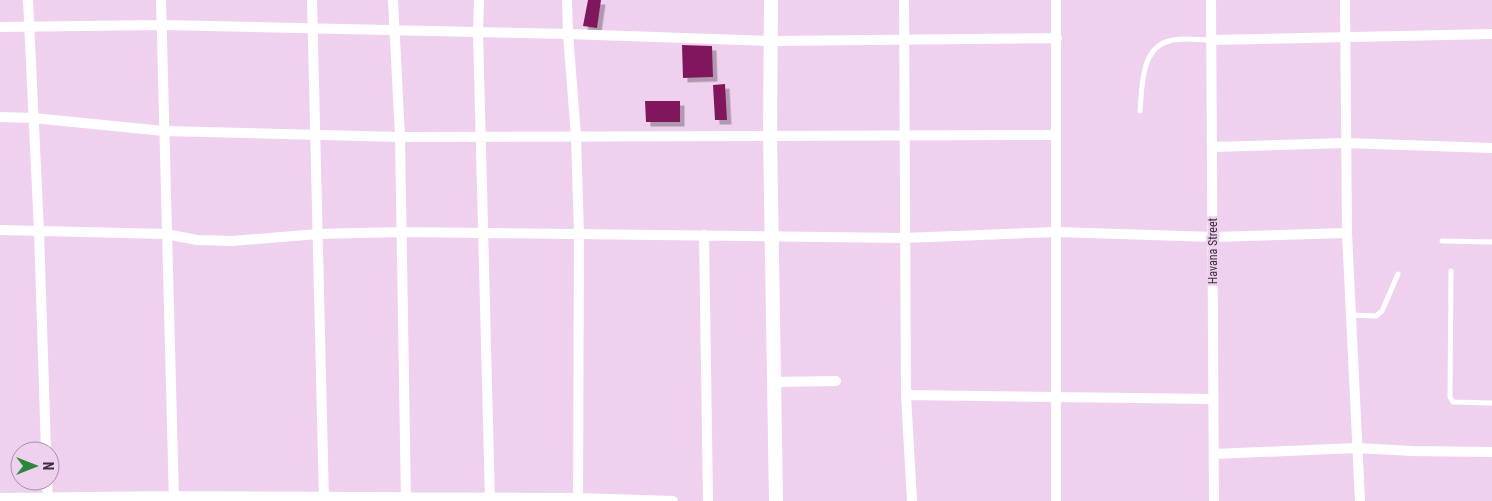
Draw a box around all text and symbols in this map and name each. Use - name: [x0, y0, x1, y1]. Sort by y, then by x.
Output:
- street label: Havana Street: [1206, 217, 1220, 284]
- north arrow: [10, 441, 60, 491]
- text: N: [40, 462, 56, 470]

